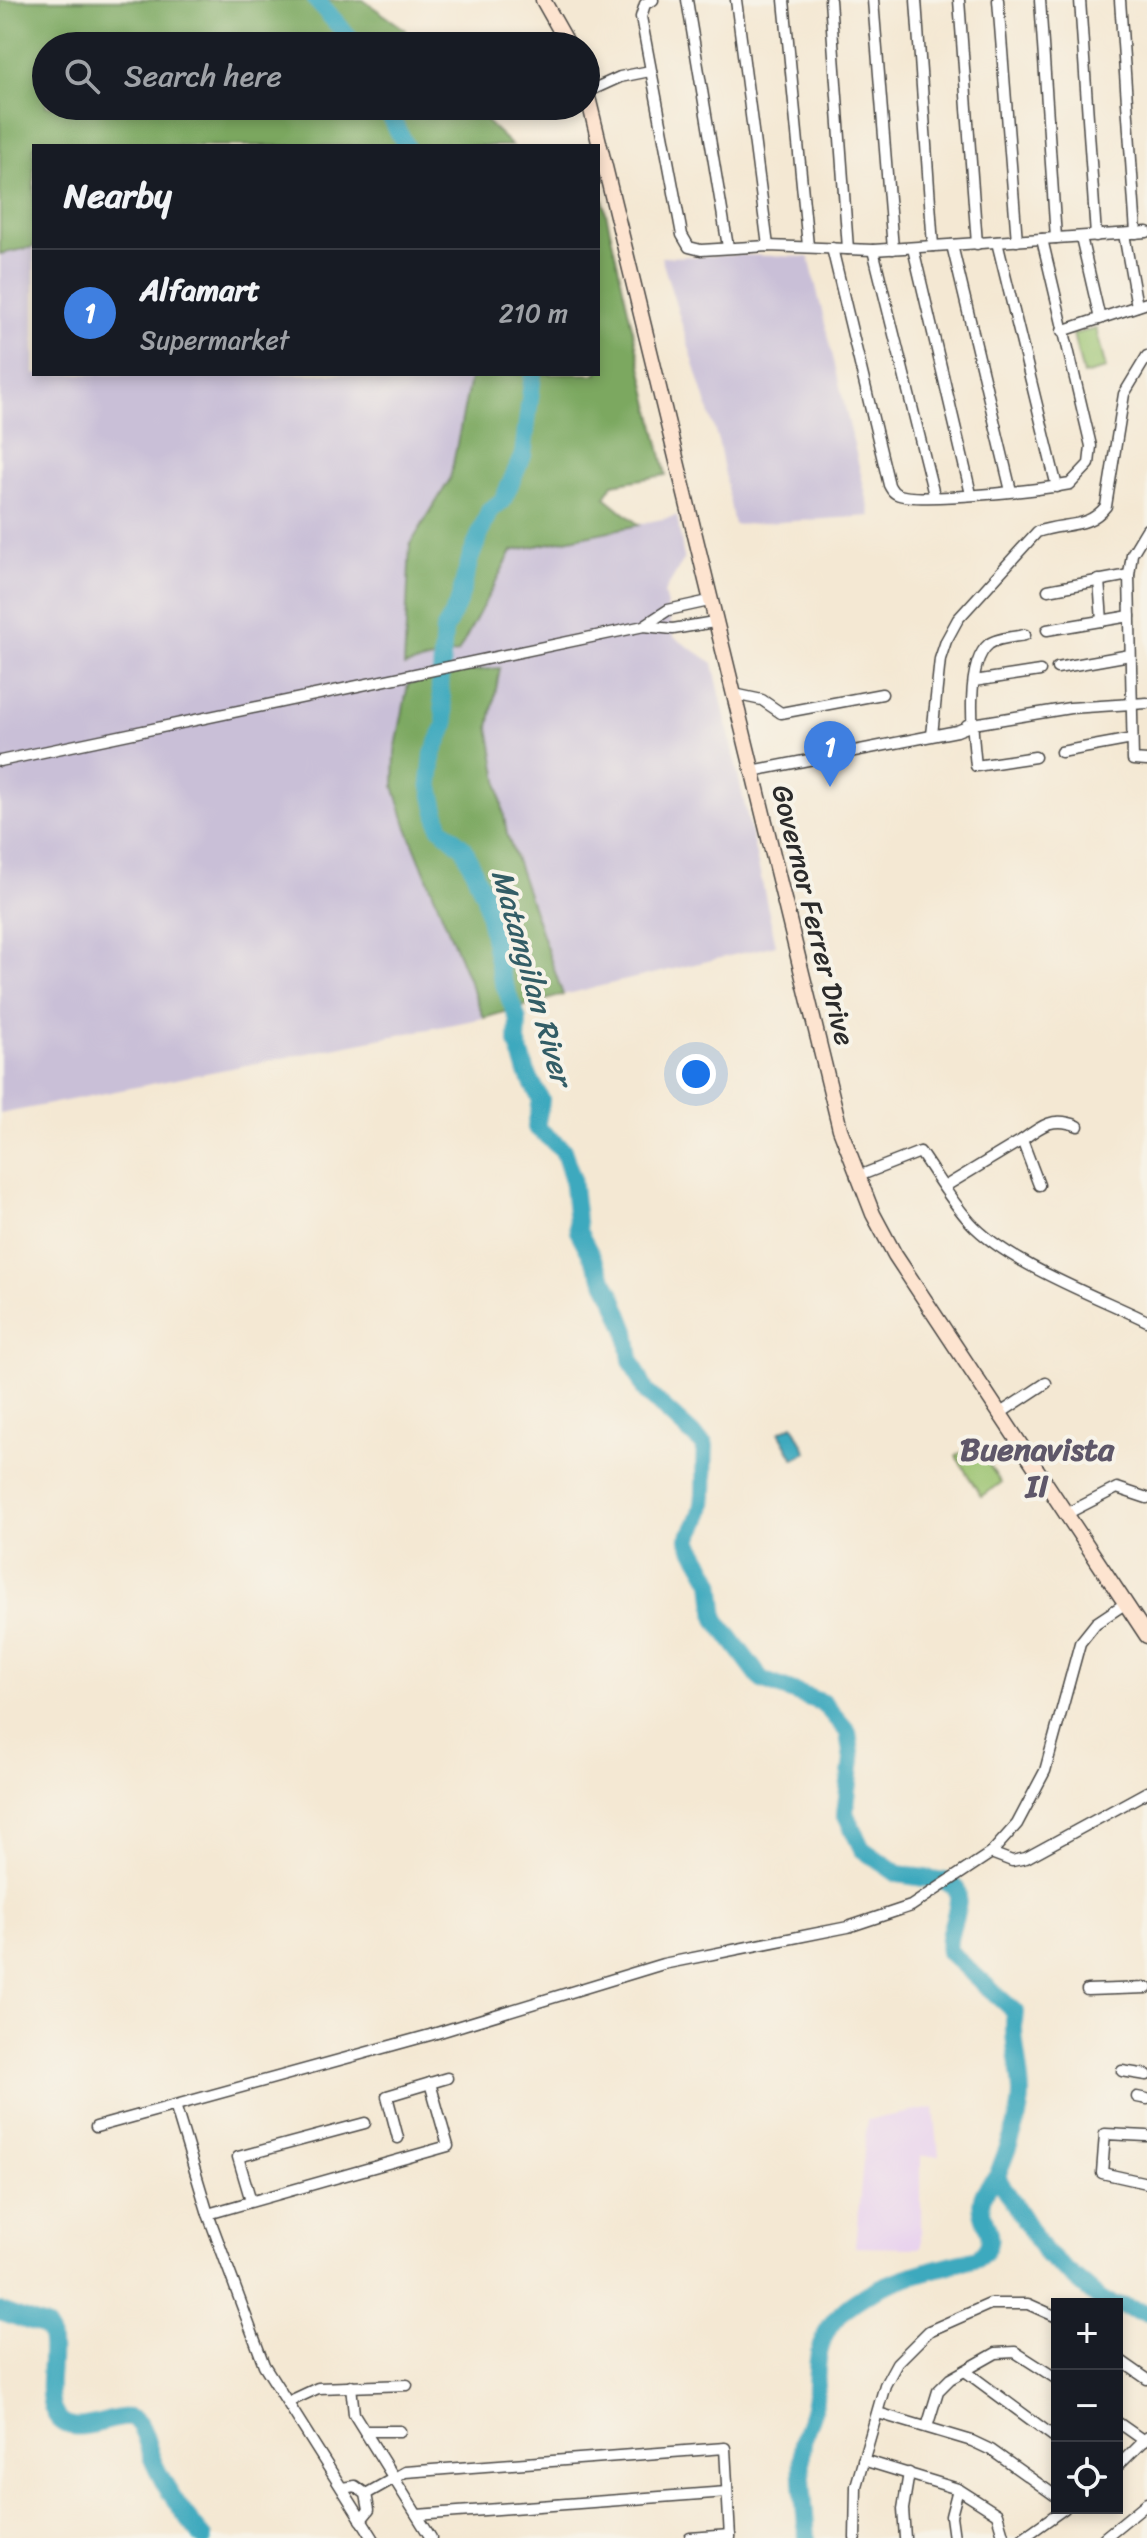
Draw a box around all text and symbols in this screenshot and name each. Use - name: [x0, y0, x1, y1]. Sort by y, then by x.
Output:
- search box: [32, 32, 600, 120]
- text: Search here: [124, 49, 282, 103]
- icon: search: [60, 54, 104, 98]
- text: Nearby: [64, 166, 172, 226]
- text: Alfamart: [140, 263, 260, 317]
- text: 1: [84, 290, 96, 336]
- text: 210 m: [499, 290, 568, 336]
- text: Supermarket: [140, 317, 289, 363]
- pin: 1: [804, 721, 856, 787]
- street label: Governor Ferrer Drive: [757, 779, 870, 1051]
- water label: Matangilan River: [475, 863, 590, 1097]
- your location: [676, 1054, 716, 1094]
- district label: Buenavista II: [960, 1421, 1115, 1515]
- map controls: [1051, 2298, 1123, 2514]
- button: +: [1051, 2298, 1123, 2370]
- button: −: [1051, 2370, 1123, 2442]
- button: locate: [1051, 2442, 1123, 2514]

